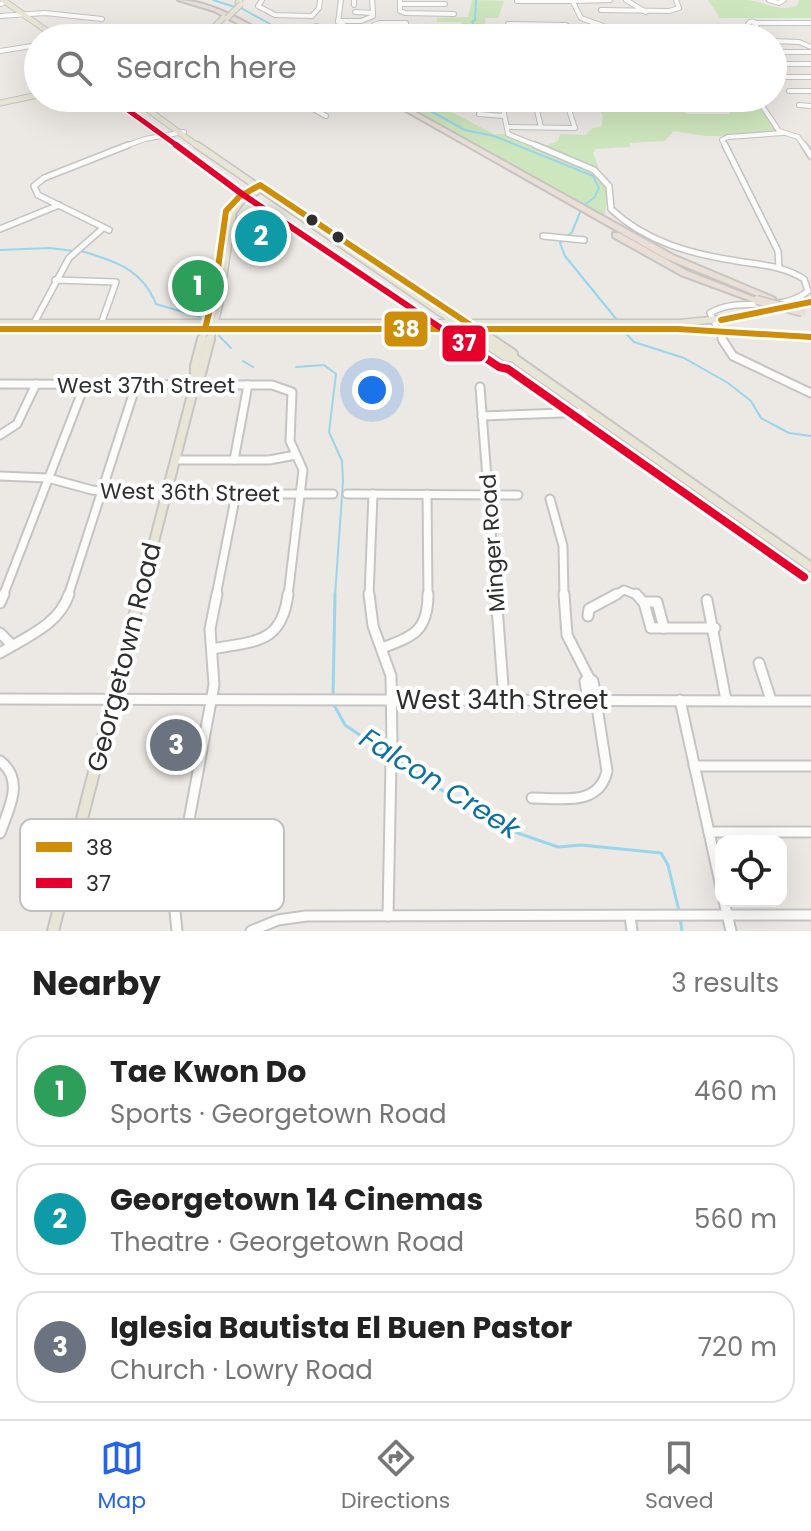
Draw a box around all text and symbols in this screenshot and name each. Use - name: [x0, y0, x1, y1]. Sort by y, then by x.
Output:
- search box: [24, 24, 787, 112]
- icon: search: [52, 46, 96, 90]
- text: Search here: [116, 46, 297, 89]
- pin: 2: [235, 206, 287, 266]
- unlabelled marker: [304, 212, 320, 228]
- unlabelled marker: [330, 229, 346, 245]
- pin: 1: [172, 256, 224, 316]
- line badge: 38: [383, 310, 429, 348]
- text: 38: [392, 314, 420, 345]
- line badge: 37: [441, 324, 487, 363]
- text: 37: [451, 328, 477, 359]
- street label: West 37th Street: [57, 370, 235, 401]
- your location: [352, 370, 392, 410]
- street label: Minger Road: [472, 473, 513, 613]
- street label: West 36th Street: [100, 475, 280, 510]
- street label: Georgetown Road: [78, 539, 170, 775]
- street label: West 34th Street: [396, 682, 608, 718]
- pin: 3: [150, 715, 202, 775]
- water label: Falcon Creek: [352, 719, 529, 849]
- legend: [20, 819, 284, 911]
- text: 38: [86, 832, 113, 863]
- map controls: [715, 835, 787, 907]
- button: locate: [715, 835, 787, 907]
- text: 37: [86, 868, 111, 899]
- text: Nearby: [32, 959, 161, 1007]
- text: 3 results: [671, 965, 779, 1001]
- text: Tae Kwon Do: [110, 1050, 306, 1093]
- text: 1: [55, 1073, 65, 1109]
- text: 460 m: [694, 1073, 777, 1109]
- text: Sports · Georgetown Road: [110, 1096, 447, 1132]
- text: Georgetown 14 Cinemas: [110, 1178, 483, 1221]
- text: 2: [53, 1201, 67, 1237]
- text: 560 m: [694, 1201, 777, 1237]
- text: Theatre · Georgetown Road: [110, 1224, 464, 1260]
- text: Iglesia Bautista El Buen Pastor: [110, 1306, 572, 1349]
- text: 3: [52, 1329, 68, 1365]
- text: 720 m: [698, 1329, 777, 1365]
- text: Church · Lowry Road: [110, 1352, 373, 1388]
- tab: Map: [97, 1436, 146, 1517]
- tab: Directions: [341, 1436, 450, 1517]
- tab: Saved: [645, 1436, 714, 1517]

